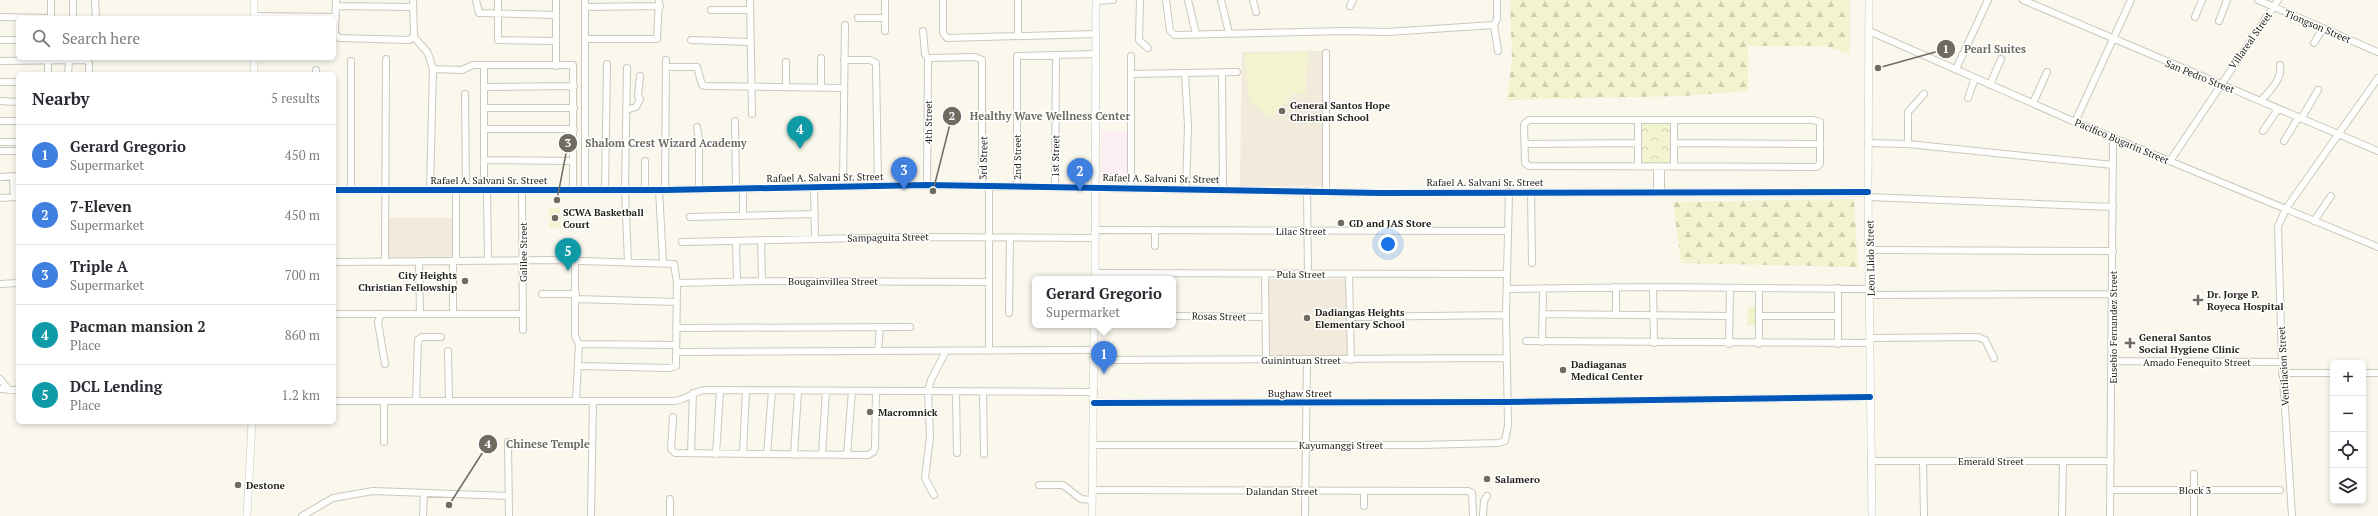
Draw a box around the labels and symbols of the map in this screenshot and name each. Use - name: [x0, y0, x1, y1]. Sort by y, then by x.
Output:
- street label: Tiongson Street: [2283, 7, 2353, 46]
- street label: Villareal Street: [2226, 9, 2275, 71]
- callout: Pearl Suites: [1936, 37, 2034, 60]
- text: 1: [1943, 41, 1949, 56]
- text: Pearl Suites: [1964, 42, 2026, 56]
- street label: San Pedro Street: [2163, 57, 2237, 96]
- place label: General Santos Hope Christian School: [1290, 99, 1391, 124]
- street label: 4th Street: [922, 100, 935, 144]
- callout: Healthy Wave Wellness Center: [942, 105, 1138, 128]
- marker: General Santos Hope Christian School: [1277, 106, 1287, 116]
- text: 2: [949, 108, 956, 123]
- text: Healthy Wave Wellness Center: [970, 109, 1130, 123]
- pin: 4: [787, 116, 813, 149]
- street label: Pacifico Bugarin Street: [2073, 116, 2171, 167]
- callout: Shalom Crest Wizard Academy: [558, 132, 755, 155]
- street label: 2nd Street: [1011, 134, 1024, 180]
- street label: 1st Street: [1049, 134, 1062, 177]
- text: 3: [565, 135, 572, 150]
- text: Shalom Crest Wizard Academy: [585, 136, 747, 150]
- street label: 3rd Street: [977, 136, 990, 180]
- pin: 3: [891, 157, 917, 190]
- pin: 2: [1067, 158, 1093, 191]
- street label: Rafael A. Salvani Sr. Street: [766, 170, 884, 185]
- street label: Rafael A. Salvani Sr. Street: [1102, 171, 1220, 186]
- street label: Rafael A. Salvani Sr. Street: [430, 174, 548, 187]
- street label: Rafael A. Salvani Sr. Street: [1426, 176, 1544, 189]
- place label: SCWA Basketball Court: [563, 206, 644, 231]
- marker: SCWA Basketball Court: [550, 213, 560, 223]
- place label: GD and JAS Store: [1349, 217, 1432, 230]
- marker: GD and JAS Store: [1336, 218, 1346, 228]
- street label: Leon Llido Street: [1863, 220, 1878, 296]
- street label: Galilee Street: [517, 222, 530, 282]
- street label: Lilac Street: [1276, 225, 1326, 238]
- street label: Sampaguita Street: [847, 230, 929, 245]
- your location: [1378, 234, 1398, 254]
- pin: 5: [555, 238, 581, 271]
- street label: Pula Street: [1277, 268, 1326, 281]
- place label: City Heights Christian Fellowship: [358, 269, 457, 294]
- street label: Eusebio Fernandez Street: [2107, 270, 2120, 384]
- street label: Bougainvillea Street: [788, 275, 878, 288]
- marker: City Heights Christian Fellowship: [460, 276, 470, 286]
- place label: Dr. Jorge P. Royeca Hospital: [2207, 288, 2284, 313]
- marker: Dr. Jorge P. Royeca Hospital: [2192, 294, 2204, 306]
- place label: Dadiangas Heights Elementary School: [1315, 306, 1405, 331]
- street label: Rosas Street: [1192, 310, 1247, 323]
- marker: Dadiangas Heights Elementary School: [1302, 313, 1312, 323]
- street label: Ventilacion Street: [2275, 325, 2292, 406]
- place label: General Santos Social Hygiene Clinic: [2139, 331, 2240, 356]
- marker: General Santos Social Hygiene Clinic: [2124, 337, 2136, 349]
- pin: 1: [1091, 341, 1117, 374]
- street label: Guinintuan Street: [1261, 354, 1341, 367]
- street label: Amado Fenequito Street: [2143, 356, 2251, 369]
- place label: Dadiaganas Medical Center: [1571, 358, 1644, 383]
- marker: Dadiaganas Medical Center: [1558, 365, 1568, 375]
- street label: Bughaw Street: [1268, 387, 1333, 400]
- place label: Macromnick: [878, 406, 938, 419]
- marker: Macromnick: [865, 407, 875, 417]
- callout: Chinese Temple: [478, 432, 598, 455]
- text: 4: [485, 436, 492, 451]
- text: Chinese Temple: [506, 437, 590, 451]
- street label: Kayumanggi Street: [1299, 439, 1384, 452]
- street label: Emerald Street: [1958, 455, 2024, 468]
- place label: Salamero: [1495, 473, 1540, 486]
- marker: Salamero: [1482, 474, 1492, 484]
- place label: Destone: [246, 479, 286, 492]
- marker: Destone: [233, 480, 243, 490]
- street label: Block 3: [2179, 484, 2211, 497]
- street label: Dalandan Street: [1246, 485, 1318, 498]

